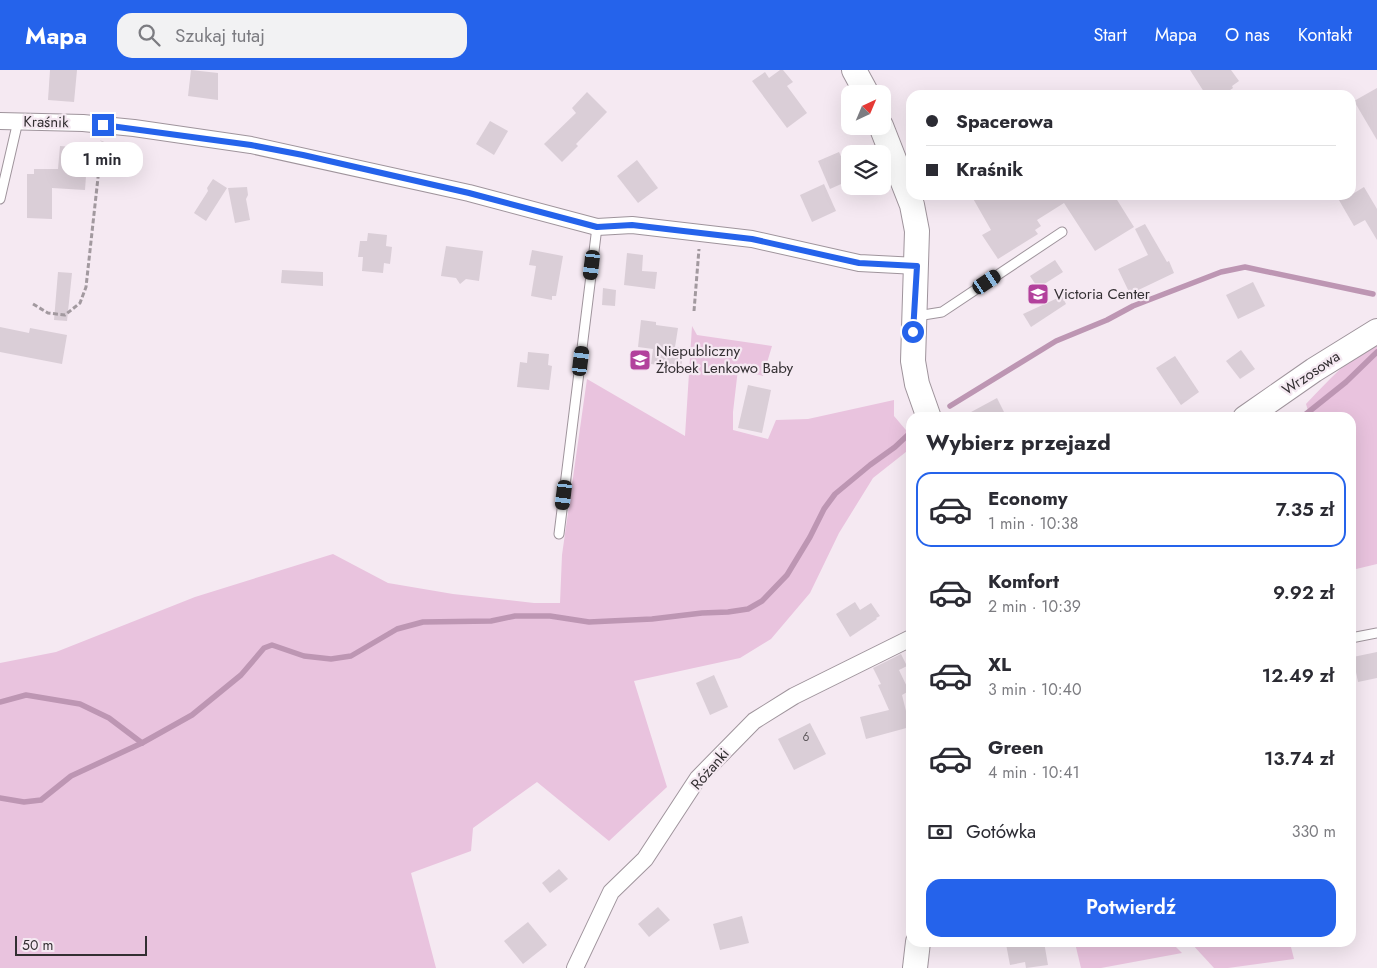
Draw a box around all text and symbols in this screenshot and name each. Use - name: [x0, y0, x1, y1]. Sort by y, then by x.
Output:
- search box: [117, 13, 467, 58]
- text: Mapa: [25, 18, 87, 53]
- icon: search: [135, 21, 163, 49]
- text: Szukaj tutaj: [175, 22, 265, 49]
- text: Start: [1093, 22, 1127, 48]
- text: Mapa: [1155, 22, 1197, 48]
- text: O nas: [1225, 22, 1270, 48]
- text: Kontakt: [1298, 22, 1352, 48]
- north arrow: [841, 85, 891, 135]
- map controls: [841, 85, 891, 195]
- text: Spacerowa: [956, 108, 1053, 135]
- street label: Kraśnik: [23, 111, 69, 133]
- route end: [92, 114, 114, 136]
- callout: 1 min: [62, 142, 144, 178]
- button: layers: [841, 145, 891, 195]
- text: 1 min: [83, 148, 121, 171]
- text: Kraśnik: [956, 156, 1023, 183]
- car: [582, 249, 601, 281]
- car: [970, 267, 1003, 297]
- school or university icon: Victoria Center: [1026, 282, 1050, 306]
- place label: Victoria Center: [1054, 283, 1151, 305]
- route start: [902, 321, 924, 343]
- place label: Niepubliczny Żłobek Lenkowo Baby: [656, 340, 793, 379]
- car: [571, 345, 590, 377]
- street label: Wrzosowa: [1278, 346, 1344, 400]
- school or university icon: Niepubliczny Żłobek Lenkowo Baby: [628, 348, 652, 372]
- text: Wybierz przejazd: [926, 426, 1111, 458]
- car: [554, 479, 573, 511]
- text: Economy: [988, 485, 1068, 512]
- icon: car: [928, 487, 973, 532]
- text: 7.35 zł: [1276, 496, 1334, 523]
- text: 1 min · 10:38: [988, 512, 1079, 535]
- text: Komfort: [988, 568, 1059, 595]
- icon: car: [928, 570, 973, 615]
- text: 9.92 zł: [1273, 579, 1334, 606]
- text: 2 min · 10:39: [988, 595, 1081, 618]
- text: XL: [988, 651, 1011, 678]
- icon: car: [928, 653, 973, 698]
- text: 12.49 zł: [1262, 662, 1334, 689]
- text: 3 min · 10:40: [988, 678, 1082, 701]
- house number: 6: [803, 728, 810, 746]
- text: Green: [988, 734, 1044, 761]
- icon: car: [928, 736, 973, 781]
- street label: Różanki: [686, 743, 734, 795]
- text: 13.74 zł: [1264, 745, 1334, 772]
- text: 4 min · 10:41: [988, 761, 1080, 784]
- icon: cash: [926, 818, 954, 846]
- text: Gotówka: [966, 818, 1036, 845]
- text: 330 m: [1292, 820, 1336, 843]
- button: Potwierdź: [926, 879, 1336, 937]
- scale bar: [15, 933, 148, 956]
- text: 50 m: [22, 935, 53, 955]

